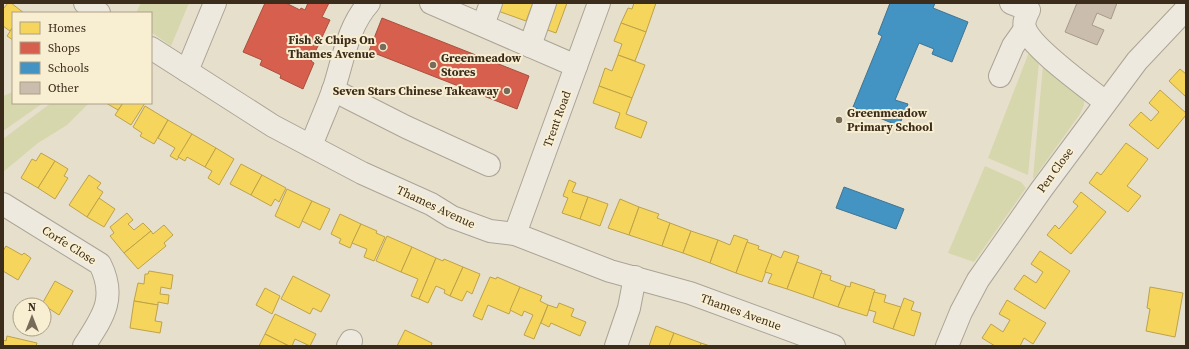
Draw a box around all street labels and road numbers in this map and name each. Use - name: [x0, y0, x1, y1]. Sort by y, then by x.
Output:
- street label: Trent Road: [539, 88, 575, 149]
- street label: Pen Close: [1033, 144, 1077, 196]
- street label: Thames Avenue: [394, 182, 478, 232]
- street label: Corfe Close: [39, 222, 99, 268]
- street label: Thames Avenue: [698, 290, 784, 334]

